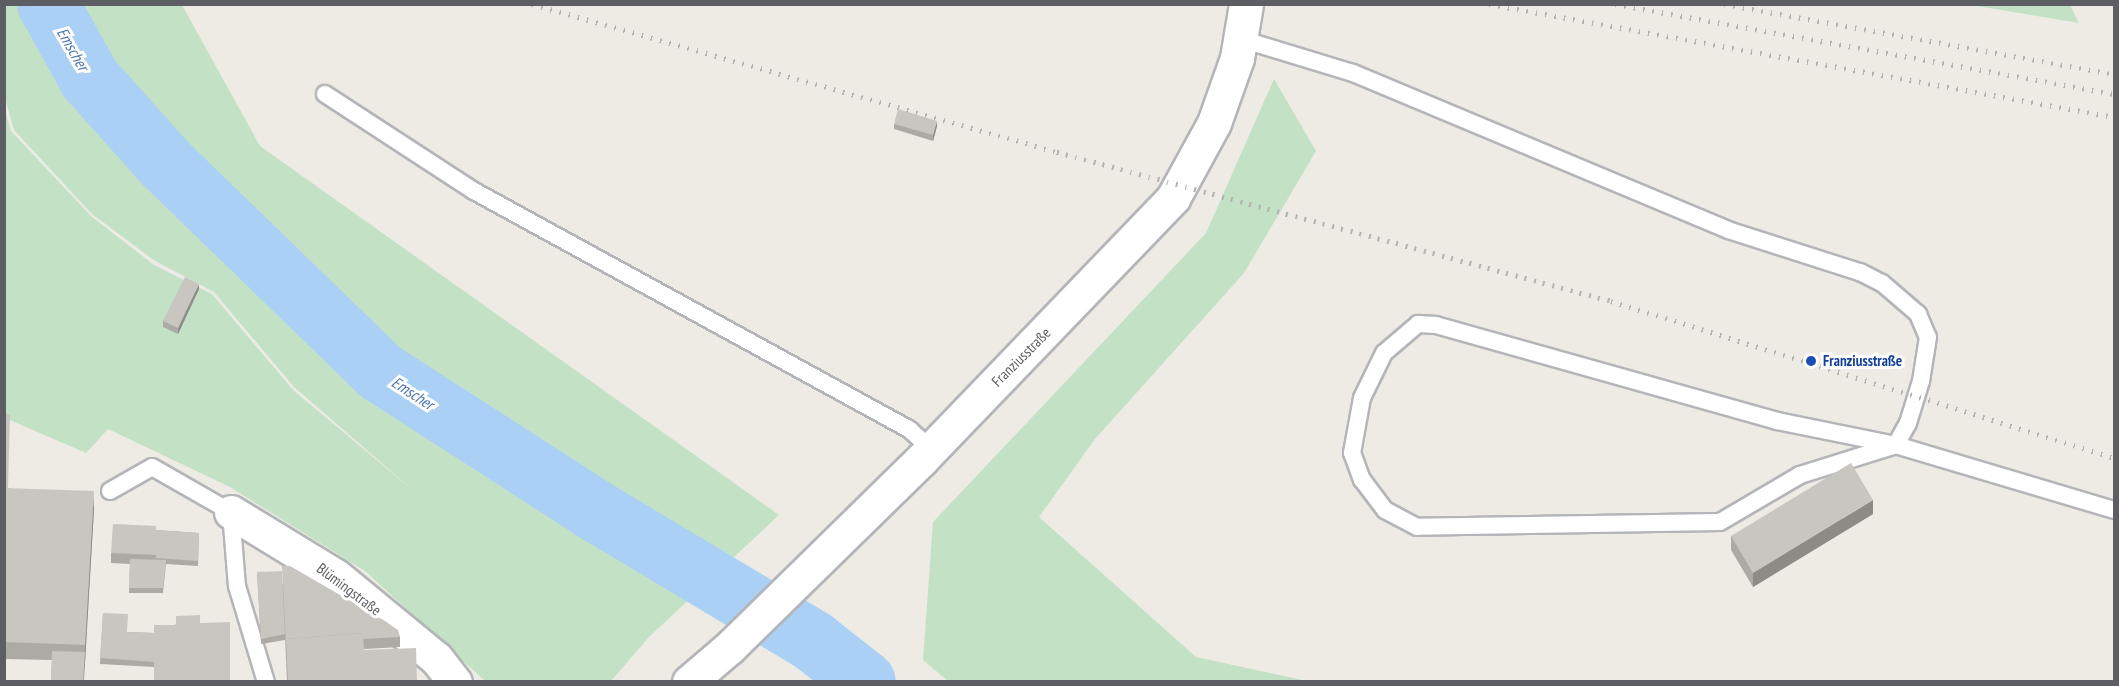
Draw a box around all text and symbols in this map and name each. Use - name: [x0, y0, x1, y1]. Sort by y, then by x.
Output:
- water label: Emscher: [53, 24, 93, 74]
- street label: Franziusstraße: [988, 324, 1054, 390]
- place label: Franziusstraße: [1823, 352, 1902, 370]
- marker: Franziusstraße: [1804, 354, 1818, 368]
- water label: Emscher: [388, 372, 438, 414]
- street label: Blümingstraße: [313, 559, 385, 619]

